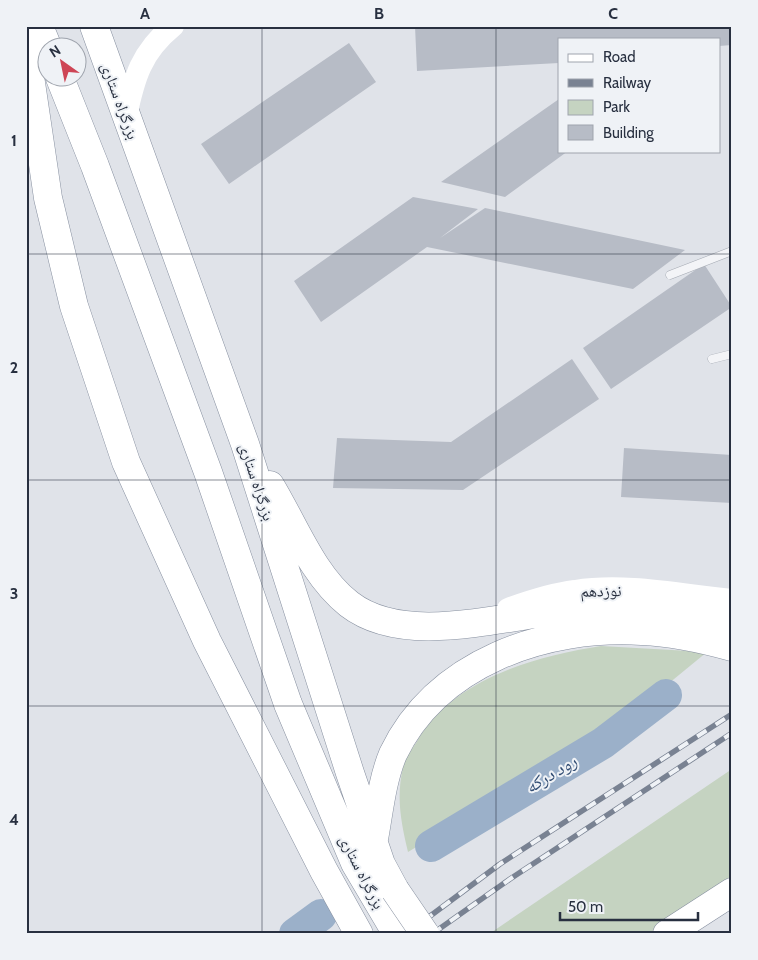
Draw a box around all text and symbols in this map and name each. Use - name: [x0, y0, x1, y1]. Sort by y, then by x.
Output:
- text: A: [140, 4, 150, 23]
- text: B: [374, 4, 384, 23]
- text: C: [608, 4, 618, 23]
- north arrow: [38, 38, 88, 88]
- legend: [558, 38, 720, 152]
- text: N: [46, 41, 64, 61]
- text: Road: [603, 48, 636, 66]
- street label: بزرگراه ستاری: [96, 60, 143, 142]
- text: Railway: [603, 74, 652, 92]
- text: Park: [603, 98, 630, 116]
- text: Building: [603, 124, 654, 142]
- text: 1: [11, 131, 17, 150]
- text: 2: [10, 358, 18, 377]
- street label: بزرگراه ستاری: [235, 441, 278, 524]
- street label: نوزدهم: [580, 581, 622, 602]
- text: 3: [10, 584, 18, 603]
- water label: رود درکه: [521, 750, 581, 798]
- text: 4: [9, 810, 19, 829]
- street label: بزرگراه ستاری: [334, 832, 389, 913]
- scale bar: [560, 890, 698, 922]
- text: 50 m: [568, 898, 603, 916]

